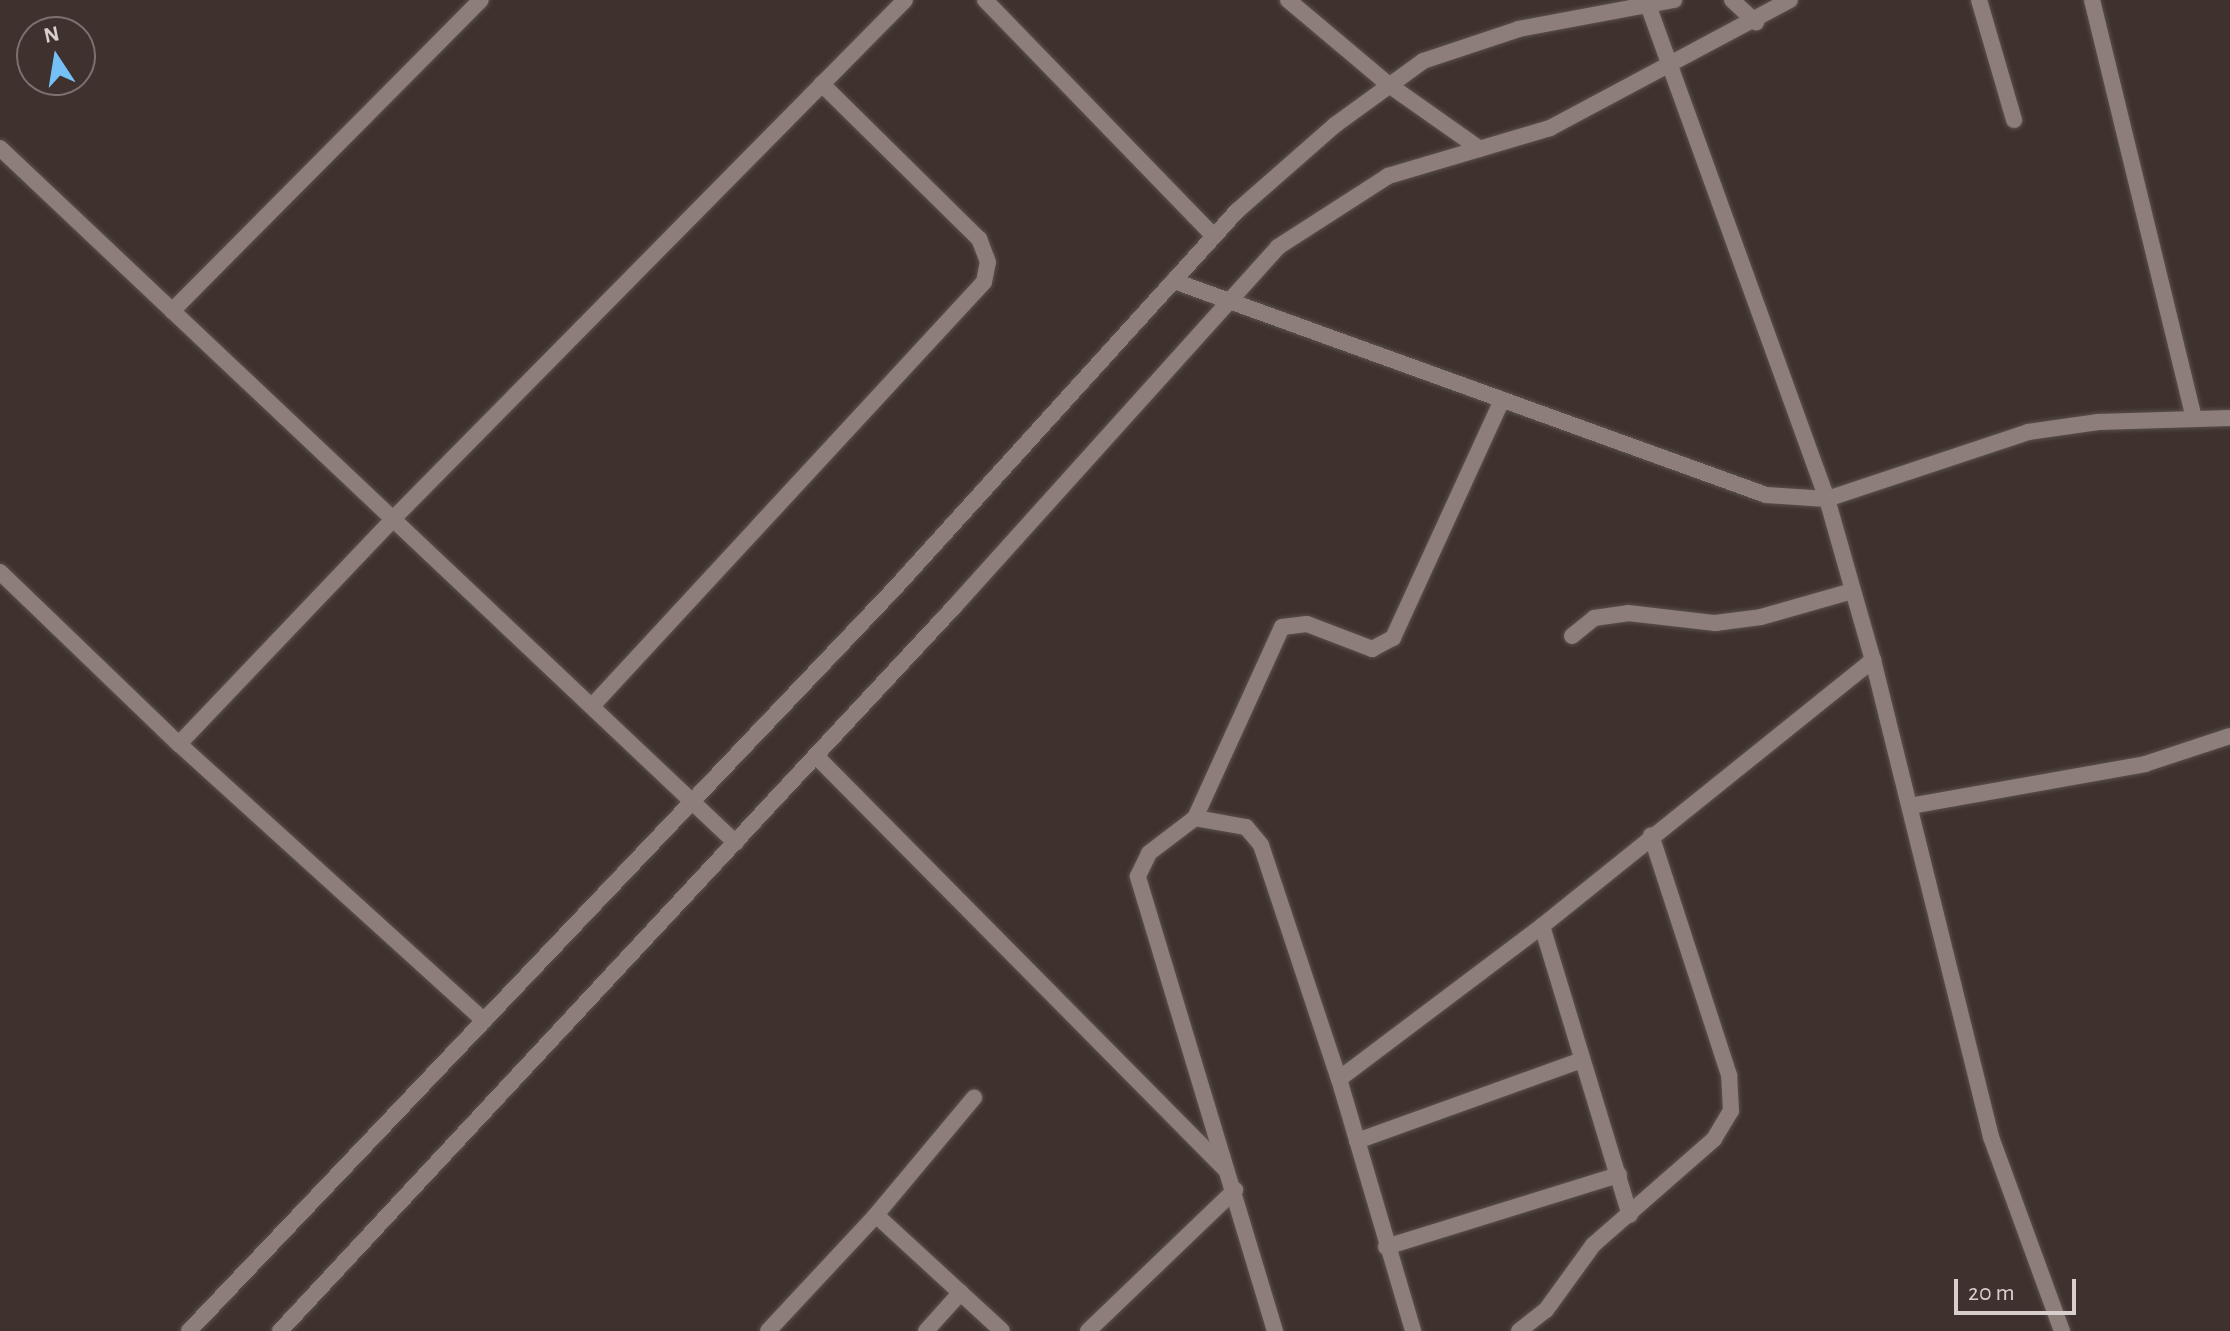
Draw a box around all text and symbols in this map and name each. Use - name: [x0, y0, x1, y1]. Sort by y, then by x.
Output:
- north arrow: [16, 16, 96, 96]
- text: N: [42, 22, 61, 47]
- scale bar: [1958, 1263, 2080, 1313]
- text: 20 m: [1968, 1281, 2015, 1305]

